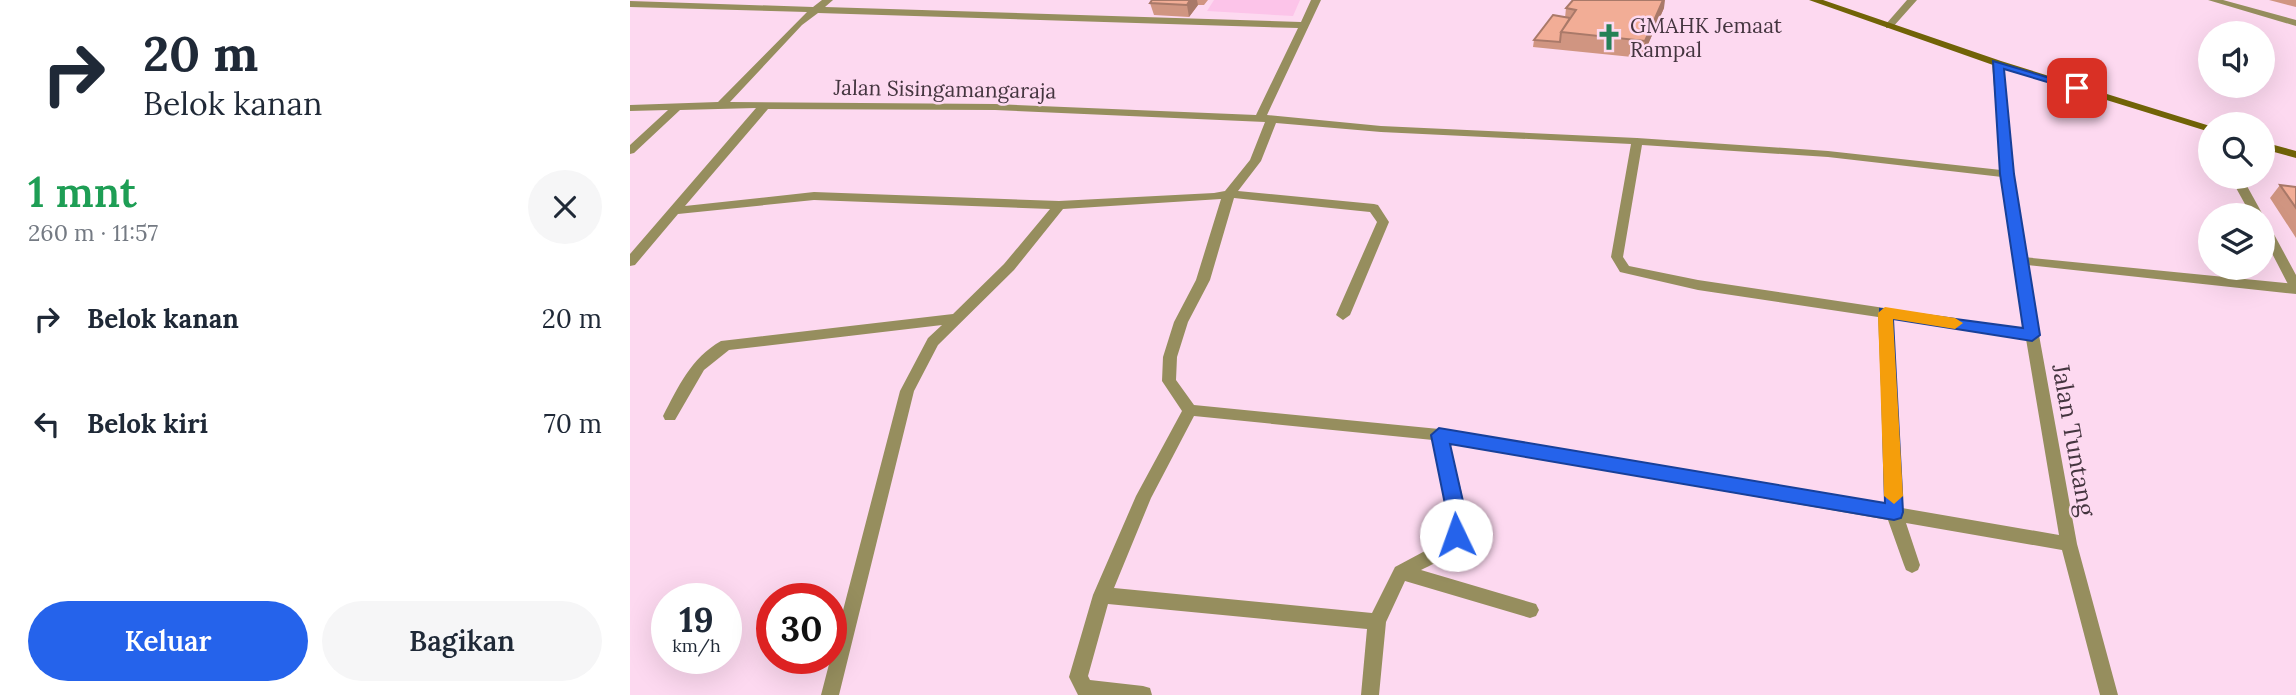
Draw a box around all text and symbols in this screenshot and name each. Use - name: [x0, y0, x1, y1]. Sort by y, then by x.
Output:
- place label: GMAHK Jemaat Rampal: [1630, 12, 1783, 63]
- map controls: [2198, 21, 2275, 280]
- button: sound: [2198, 21, 2275, 98]
- text: 20 m: [143, 22, 258, 84]
- church icon: GMAHK Jemaat Rampal: [1594, 22, 1624, 52]
- icon: right: [28, 28, 119, 119]
- pin: [2047, 58, 2107, 118]
- icon: arrive: [2058, 69, 2096, 107]
- street label: Jalan Sisingamangaraja: [832, 74, 1057, 104]
- text: Belok kanan: [143, 83, 322, 124]
- button: search: [2198, 112, 2275, 189]
- text: 1 mnt: [28, 165, 137, 219]
- button: close: [528, 170, 602, 244]
- button: layers: [2198, 203, 2275, 280]
- text: 260 m · 11:57: [28, 218, 158, 247]
- icon: right: [28, 300, 66, 338]
- text: Belok kanan: [87, 302, 239, 335]
- text: 20 m: [542, 302, 602, 335]
- street label: Jalan Tuntang: [2045, 361, 2103, 519]
- icon: left: [28, 405, 66, 443]
- text: Belok kiri: [87, 407, 208, 440]
- text: 70 m: [544, 407, 602, 440]
- position arrow: [1419, 498, 1493, 572]
- speed limit sign: 30: [756, 583, 847, 674]
- text: 19: [679, 597, 714, 642]
- button: Keluar: [28, 601, 308, 681]
- button: Bagikan: [322, 601, 602, 681]
- text: km/h: [672, 634, 721, 657]

